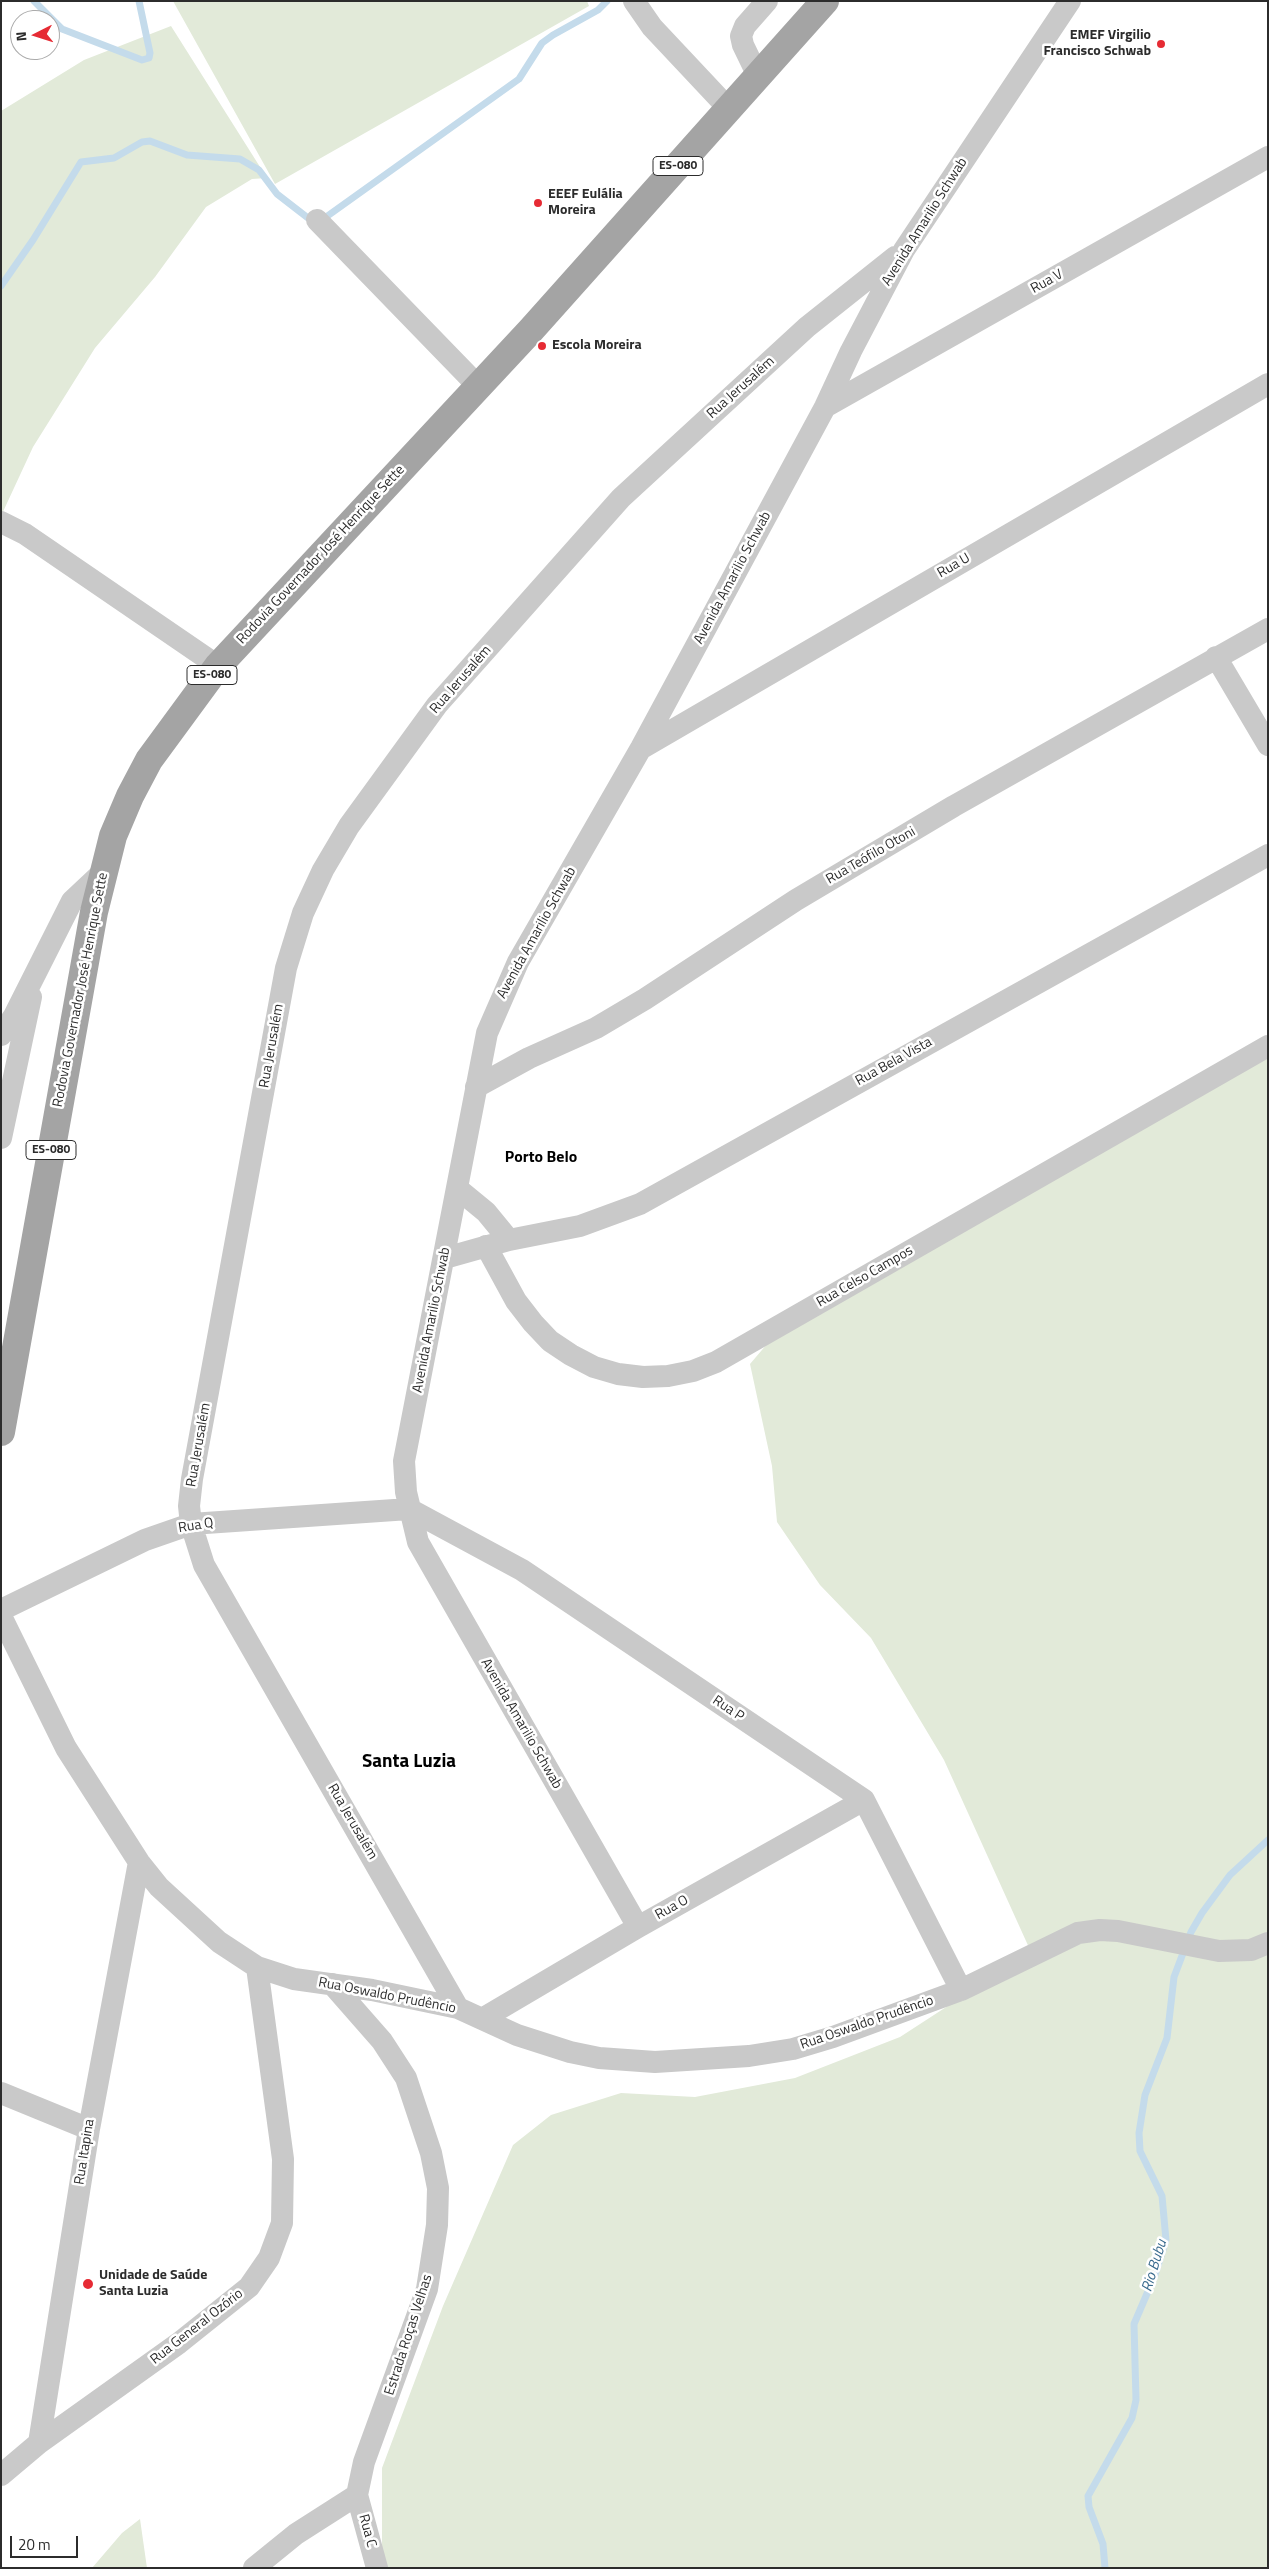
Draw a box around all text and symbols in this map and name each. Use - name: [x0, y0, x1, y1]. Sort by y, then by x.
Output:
- north arrow: [10, 10, 60, 60]
- place label: EMEF Virgilio Francisco Schwab: [1043, 28, 1151, 60]
- text: N: [10, 31, 31, 42]
- marker: EMEF Virgilio Francisco Schwab: [1155, 38, 1167, 50]
- street label: Avenida Amarilio Schwab: [879, 155, 971, 289]
- road number: ES-080: [653, 157, 703, 176]
- place label: EEEF Eulália Moreira: [548, 187, 623, 220]
- marker: EEEF Eulália Moreira: [532, 197, 544, 209]
- street label: Rua V: [1028, 266, 1066, 298]
- place label: Escola Moreira: [552, 338, 642, 354]
- marker: Escola Moreira: [536, 340, 548, 352]
- street label: Rua Jerusalém: [704, 353, 778, 423]
- street label: Rodovia Governador José Henrique Sette: [234, 462, 408, 648]
- street label: Avenida Amarilio Schwab: [691, 509, 775, 647]
- street label: Rua U: [935, 550, 973, 582]
- street label: Rua Jerusalém: [427, 642, 495, 718]
- road number: ES-080: [187, 666, 237, 684]
- street label: Rua Teófilo Otoni: [823, 824, 919, 888]
- street label: Avenida Amarilio Schwab: [494, 864, 580, 1002]
- street label: Rodovia Governador José Henrique Sette: [50, 871, 112, 1109]
- street label: Rua Jerusalém: [256, 1003, 288, 1089]
- street label: Rua Bela Vista: [853, 1034, 935, 1090]
- road number: ES-080: [26, 1140, 76, 1160]
- district label: Porto Belo: [505, 1148, 577, 1168]
- street label: Rua Celso Campos: [814, 1243, 916, 1311]
- street label: Avenida Amarilio Schwab: [410, 1246, 454, 1394]
- street label: Rua Jerusalém: [183, 1402, 215, 1488]
- street label: Rua Q: [177, 1515, 215, 1537]
- street label: Avenida Amarilio Schwab: [477, 1656, 565, 1792]
- street label: Rua P: [709, 1692, 747, 1726]
- district label: Santa Luzia: [362, 1751, 456, 1773]
- street label: Rua Jerusalém: [323, 1781, 381, 1863]
- street label: Rua O: [652, 1892, 692, 1924]
- street label: Rua Oswaldo Prudêncio: [317, 1974, 457, 2018]
- street label: Rua Oswaldo Prudêncio: [798, 1992, 936, 2054]
- street label: Rua Itapina: [72, 2118, 98, 2186]
- water label: Rio Bubu: [1139, 2238, 1171, 2294]
- place label: Unidade de Saúde Santa Luzia: [99, 2268, 207, 2300]
- street label: Estrada Roças Velhas: [382, 2272, 436, 2398]
- marker: Unidade de Saúde Santa Luzia: [81, 2277, 95, 2291]
- street label: Rua General Ozório: [147, 2286, 247, 2368]
- street label: Rua C: [355, 2513, 379, 2549]
- scale bar: [12, 2526, 80, 2558]
- text: 20 m: [18, 2533, 51, 2556]

